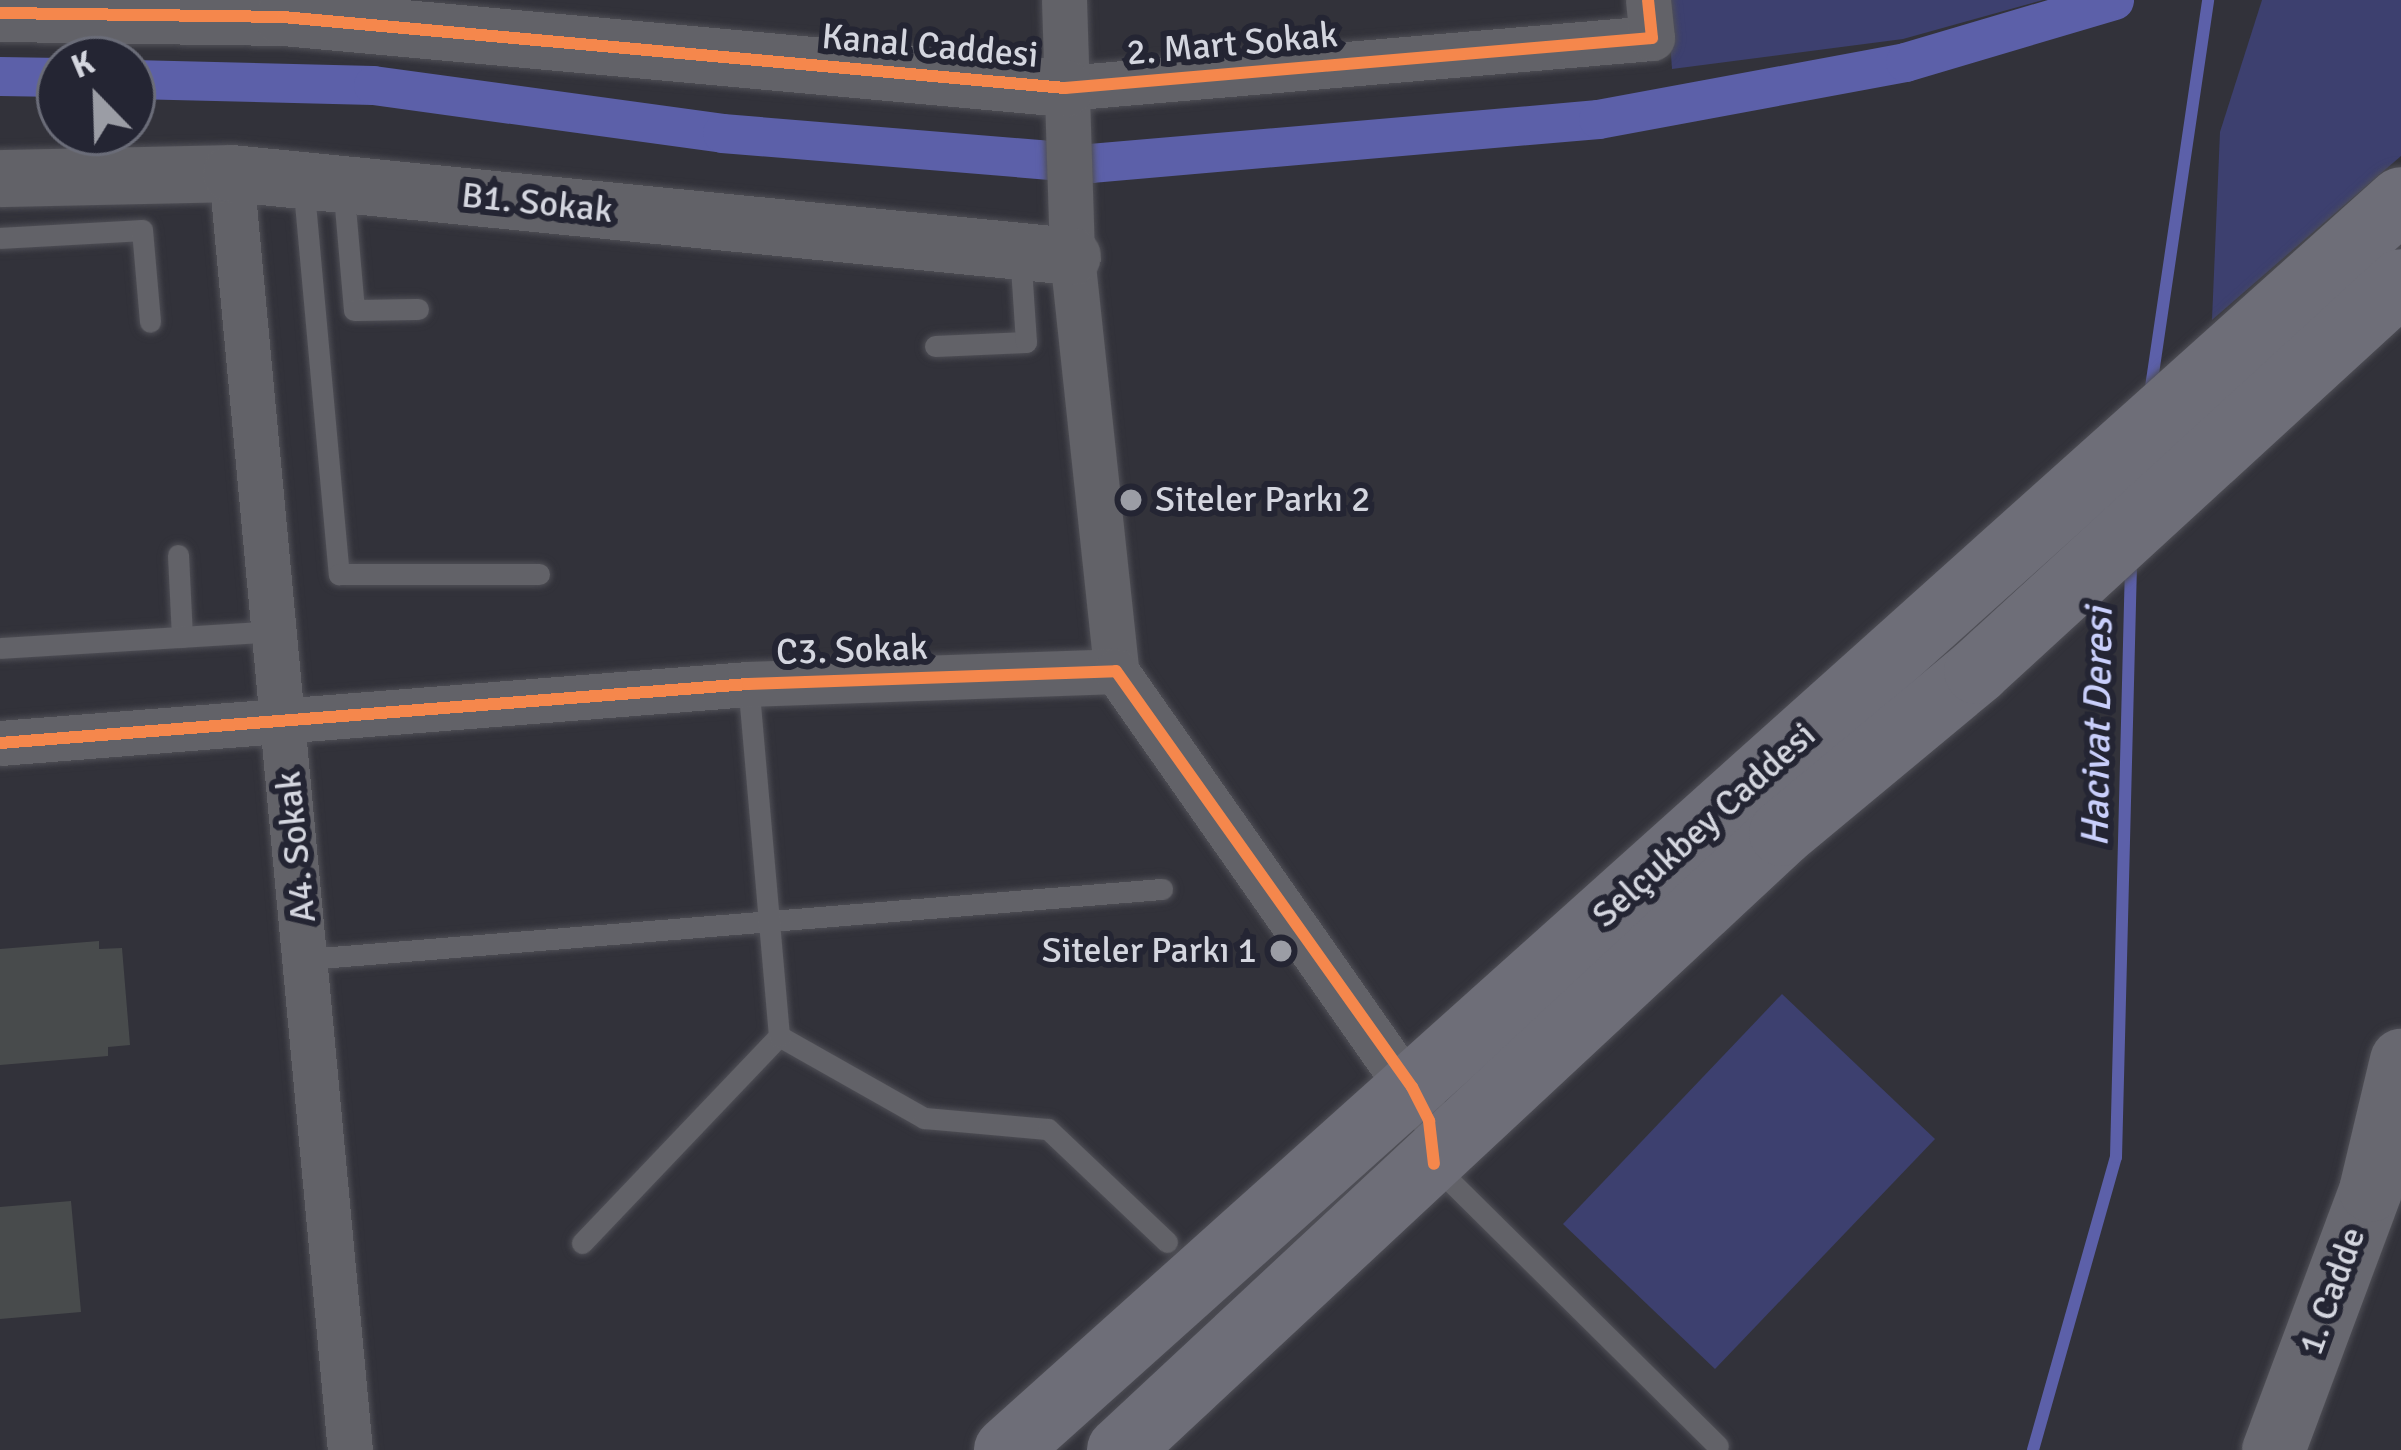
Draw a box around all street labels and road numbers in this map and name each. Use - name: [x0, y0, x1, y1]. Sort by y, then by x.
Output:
- street label: 2. Mart Sokak: [1125, 13, 1339, 75]
- street label: Kanal Caddesi: [820, 15, 1040, 77]
- street label: B1. Sokak: [459, 174, 615, 232]
- street label: C3. Sokak: [775, 626, 929, 674]
- street label: Selçukbey Caddesi: [1583, 713, 1825, 937]
- street label: A4. Sokak: [267, 769, 325, 925]
- street label: 1. Cadde: [2289, 1221, 2375, 1361]

